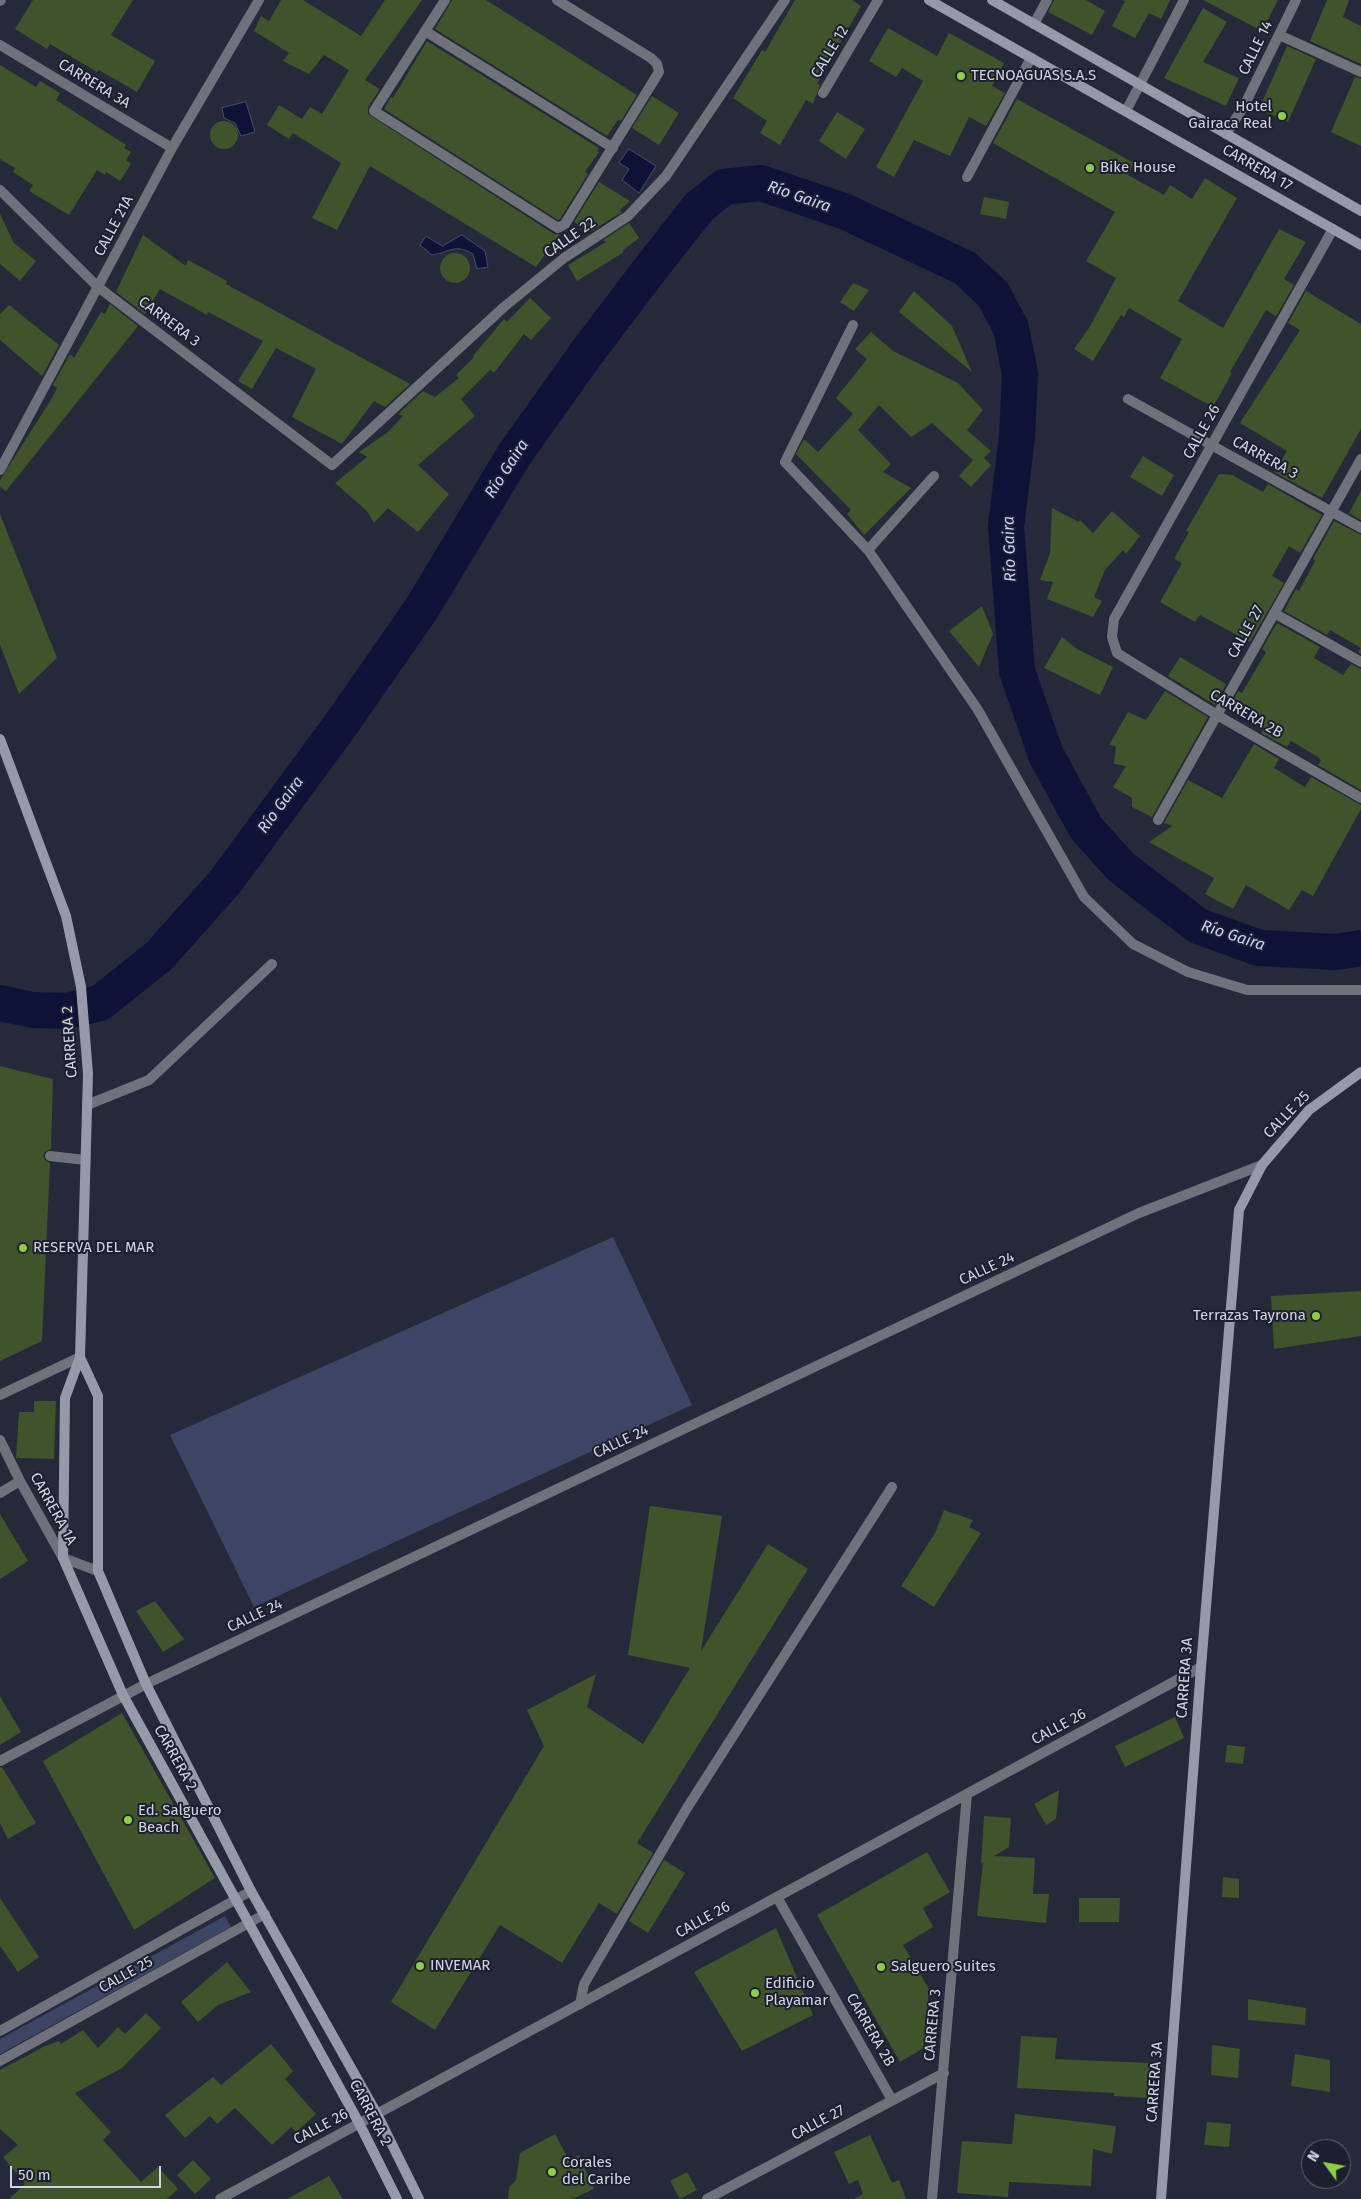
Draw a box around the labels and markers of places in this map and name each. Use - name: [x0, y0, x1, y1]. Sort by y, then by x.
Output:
- place label: TECNOAGUAS S.A.S: [971, 67, 1096, 85]
- marker: TECNOAGUAS S.A.S: [955, 70, 967, 82]
- place label: Hotel Gairaca Real: [1188, 98, 1272, 133]
- marker: Hotel Gairaca Real: [1276, 110, 1288, 122]
- place label: Bike House: [1100, 159, 1176, 177]
- marker: Bike House: [1084, 162, 1096, 174]
- place label: RESERVA DEL MAR: [33, 1239, 154, 1257]
- marker: RESERVA DEL MAR: [17, 1242, 29, 1254]
- place label: Terrazas Tayrona: [1193, 1307, 1306, 1325]
- marker: Terrazas Tayrona: [1310, 1310, 1322, 1322]
- place label: Ed. Salguero Beach: [138, 1802, 222, 1837]
- marker: Ed. Salguero Beach: [122, 1814, 134, 1826]
- place label: INVEMAR: [430, 1957, 490, 1975]
- place label: Salguero Suites: [891, 1958, 996, 1976]
- marker: INVEMAR: [414, 1960, 426, 1972]
- marker: Salguero Suites: [875, 1961, 887, 1973]
- place label: Edificio Playamar: [765, 1975, 828, 2010]
- marker: Edificio Playamar: [749, 1987, 761, 1999]
- place label: Corales del Caribe: [562, 2154, 631, 2189]
- marker: Corales del Caribe: [546, 2166, 558, 2178]

